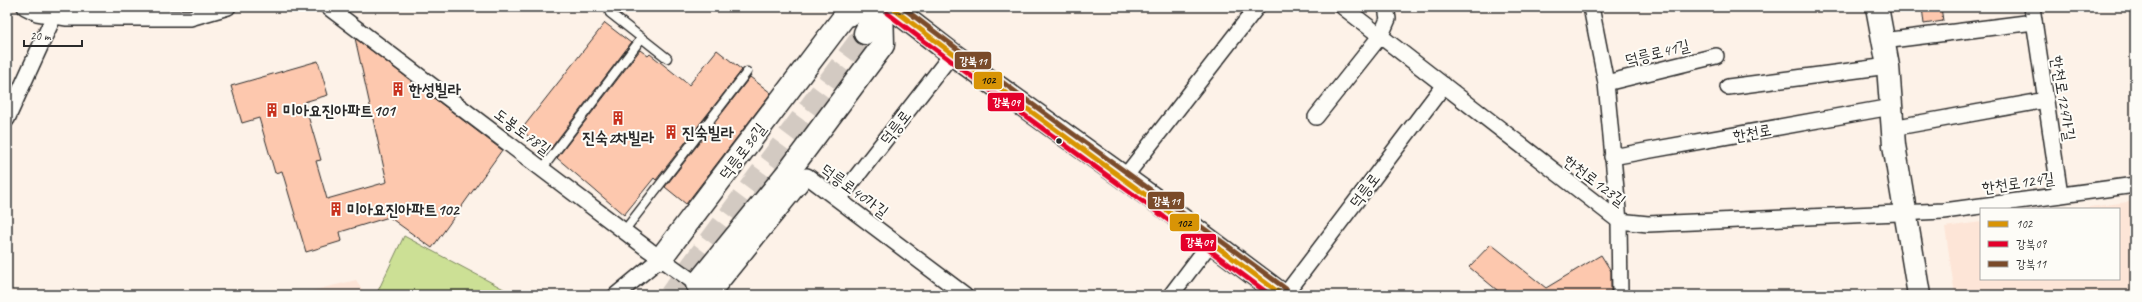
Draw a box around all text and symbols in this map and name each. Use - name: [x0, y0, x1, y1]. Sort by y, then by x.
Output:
- scale bar: [24, 22, 82, 48]
- text: 20 m: [30, 28, 52, 44]
- street label: 덕릉로41길: [1623, 35, 1692, 71]
- line badge: 강북11: [954, 51, 992, 70]
- text: 강북11: [959, 54, 988, 68]
- street label: 한천로124가길: [2046, 54, 2080, 142]
- line badge: 102: [973, 71, 1003, 90]
- text: 102: [981, 73, 996, 87]
- place label: 한성빌라: [408, 80, 462, 100]
- building icon: 한성빌라: [390, 81, 406, 97]
- line badge: 강북09: [987, 92, 1025, 112]
- text: 강북09: [992, 95, 1021, 109]
- place label: 미아요진아파트101: [283, 101, 397, 121]
- building icon: 미아요진아파트101: [264, 102, 280, 118]
- street label: 도봉로78길: [490, 104, 555, 160]
- street label: 덕릉로: [876, 106, 916, 149]
- building icon: 진숙2차빌라: [610, 110, 626, 126]
- street label: 덕릉로36길: [715, 119, 771, 184]
- street label: 한천로: [1731, 120, 1773, 146]
- place label: 진숙빌라: [682, 123, 735, 143]
- building icon: 진숙빌라: [663, 124, 679, 140]
- place label: 진숙2차빌라: [582, 128, 655, 148]
- unlabelled marker: [1054, 136, 1064, 146]
- street label: 한천로123길: [1559, 151, 1630, 211]
- street label: 덕릉로40가길: [817, 160, 892, 222]
- street label: 한천로124길: [1981, 168, 2056, 198]
- street label: 덕릉로: [1345, 169, 1384, 212]
- line badge: 강북11: [1147, 191, 1185, 210]
- text: 강북11: [1152, 194, 1181, 208]
- place label: 미아요진아파트102: [347, 200, 461, 220]
- building icon: 미아요진아파트102: [328, 201, 344, 217]
- legend: [1980, 208, 2120, 280]
- line badge: 102: [1169, 213, 1200, 232]
- text: 102: [1177, 216, 1192, 230]
- text: 102: [2016, 216, 2034, 232]
- line badge: 강북09: [1180, 233, 1217, 252]
- text: 강북09: [1185, 235, 1214, 249]
- text: 강북09: [2016, 236, 2048, 252]
- text: 강북11: [2016, 256, 2047, 272]

